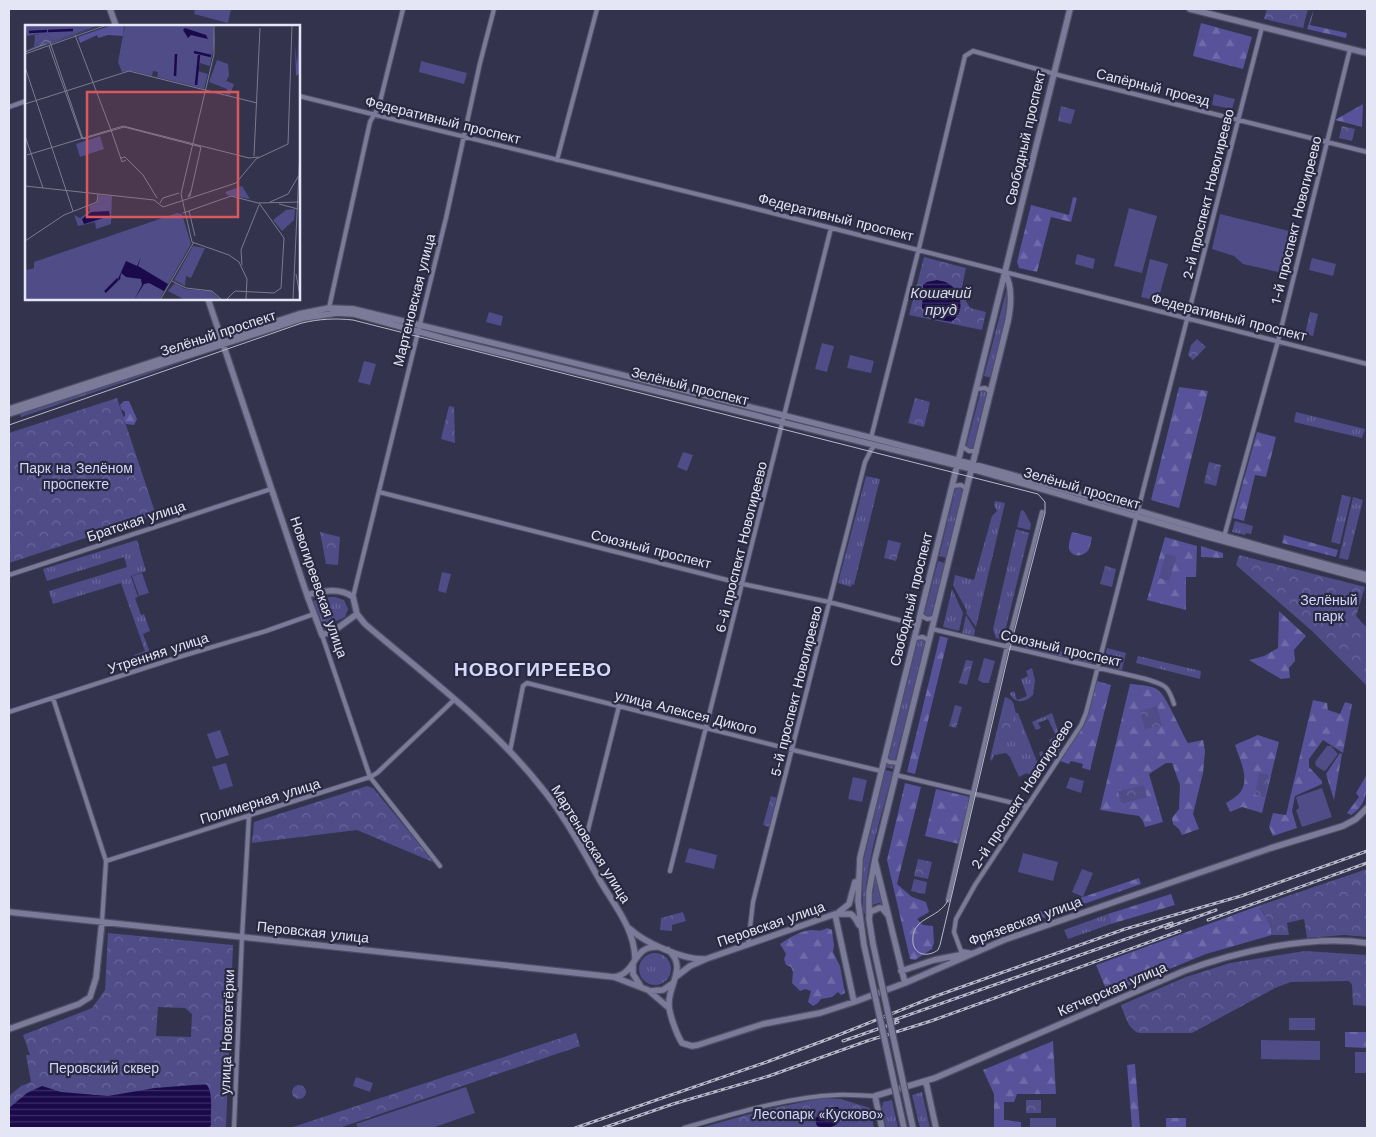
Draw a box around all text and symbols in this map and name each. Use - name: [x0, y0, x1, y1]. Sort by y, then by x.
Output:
- inset map: [25, 25, 300, 300]
- street label: Сапёрный проезд: [1095, 65, 1211, 109]
- street label: Свободный проспект: [1002, 69, 1048, 207]
- street label: Федеративный проспект: [364, 93, 523, 147]
- street label: 2-й проспект Новогиреево: [1179, 107, 1237, 281]
- street label: 1-й проспект Новогиреево: [1267, 134, 1325, 306]
- street label: Федеративный проспект: [757, 190, 916, 244]
- street label: Мартеновская улица: [390, 232, 438, 368]
- water label: Кошачий пруд: [910, 284, 972, 319]
- street label: Федеративный проспект: [1150, 290, 1309, 344]
- street label: Зелёный проспект: [158, 307, 278, 359]
- street label: Зелёный проспект: [630, 364, 751, 408]
- park label: Парк на Зелёном проспекте: [19, 460, 133, 492]
- street label: 6-й проспект Новогиреево: [712, 460, 770, 634]
- street label: Зелёный проспект: [1022, 464, 1143, 512]
- street label: Братская улица: [85, 497, 188, 544]
- street label: Новогиреевская улица: [287, 514, 351, 660]
- street label: Союзный проспект: [589, 526, 713, 572]
- street label: Свободный проспект: [887, 530, 936, 668]
- park label: Зелёный парк: [1300, 592, 1358, 624]
- street label: 5-й проспект Новогиреево: [767, 604, 825, 778]
- street label: Союзный проспект: [999, 626, 1123, 670]
- street label: Утренняя улица: [106, 629, 210, 677]
- district label: НОВОГИРЕЕВО: [454, 658, 612, 681]
- street label: улица Алексея Дикого: [613, 687, 759, 737]
- street label: 2-й проспект Новогиреево: [968, 716, 1076, 872]
- street label: Полимерная улица: [198, 775, 322, 827]
- street label: Мартеновская улица: [548, 782, 634, 906]
- street label: Фрязевская улица: [966, 893, 1084, 949]
- street label: Перовская улица: [715, 898, 827, 950]
- street label: Перовская улица: [256, 918, 370, 946]
- street label: Кетчерская улица: [1055, 959, 1169, 1019]
- street label: улица Новотетёрки: [217, 969, 237, 1095]
- park label: Перовский сквер: [49, 1060, 159, 1076]
- park label: Лесопарк «Кусково»: [753, 1106, 884, 1122]

